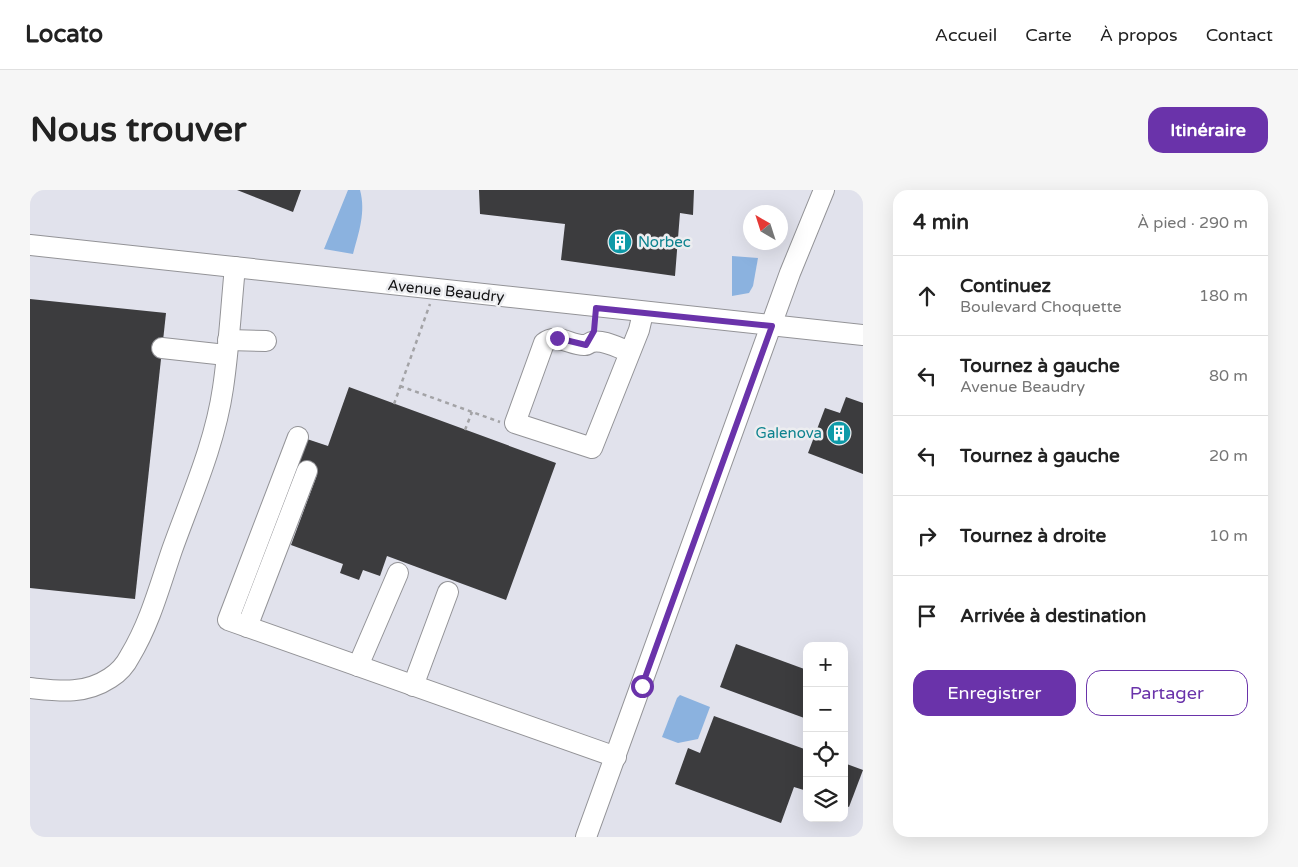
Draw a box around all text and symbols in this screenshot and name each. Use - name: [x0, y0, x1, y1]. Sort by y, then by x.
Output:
- text: Locato: [25, 20, 103, 49]
- text: Accueil: [935, 24, 997, 46]
- text: Carte: [1025, 24, 1072, 46]
- text: À propos: [1100, 24, 1178, 46]
- text: Contact: [1206, 24, 1273, 46]
- button: Itinéraire: [1148, 107, 1268, 153]
- text: Nous trouver: [30, 109, 246, 151]
- north arrow: [743, 205, 788, 250]
- text: 4 min: [913, 210, 969, 235]
- text: À pied · 290 m: [1137, 213, 1248, 233]
- building icon: Norbec: [607, 229, 633, 255]
- place label: Norbec: [638, 233, 691, 251]
- text: Continuez: [960, 275, 1051, 297]
- street label: Avenue Beaudry: [387, 276, 505, 306]
- icon: ahead: [913, 282, 941, 310]
- text: 180 m: [1199, 286, 1248, 306]
- text: Boulevard Choquette: [960, 297, 1122, 317]
- route end: [546, 327, 569, 350]
- text: Tournez à gauche: [960, 355, 1120, 377]
- icon: left: [913, 362, 941, 390]
- text: 80 m: [1209, 366, 1248, 386]
- text: Avenue Beaudry: [960, 377, 1085, 397]
- building icon: Galenova: [826, 420, 852, 446]
- place label: Galenova: [756, 424, 822, 442]
- icon: left: [913, 442, 941, 470]
- text: Tournez à gauche: [960, 445, 1120, 467]
- text: 20 m: [1209, 446, 1248, 466]
- icon: right: [913, 522, 941, 550]
- text: Tournez à droite: [960, 525, 1106, 547]
- text: 10 m: [1209, 526, 1248, 546]
- icon: arrive: [913, 602, 941, 630]
- text: Arrivée à destination: [960, 605, 1146, 627]
- map controls: [803, 642, 848, 822]
- button: +: [803, 642, 848, 687]
- button: Enregistrer: [913, 670, 1076, 716]
- button: Partager: [1086, 670, 1248, 716]
- route start: [631, 675, 654, 698]
- button: −: [803, 687, 848, 732]
- button: locate: [803, 732, 848, 777]
- button: layers: [803, 777, 848, 822]

